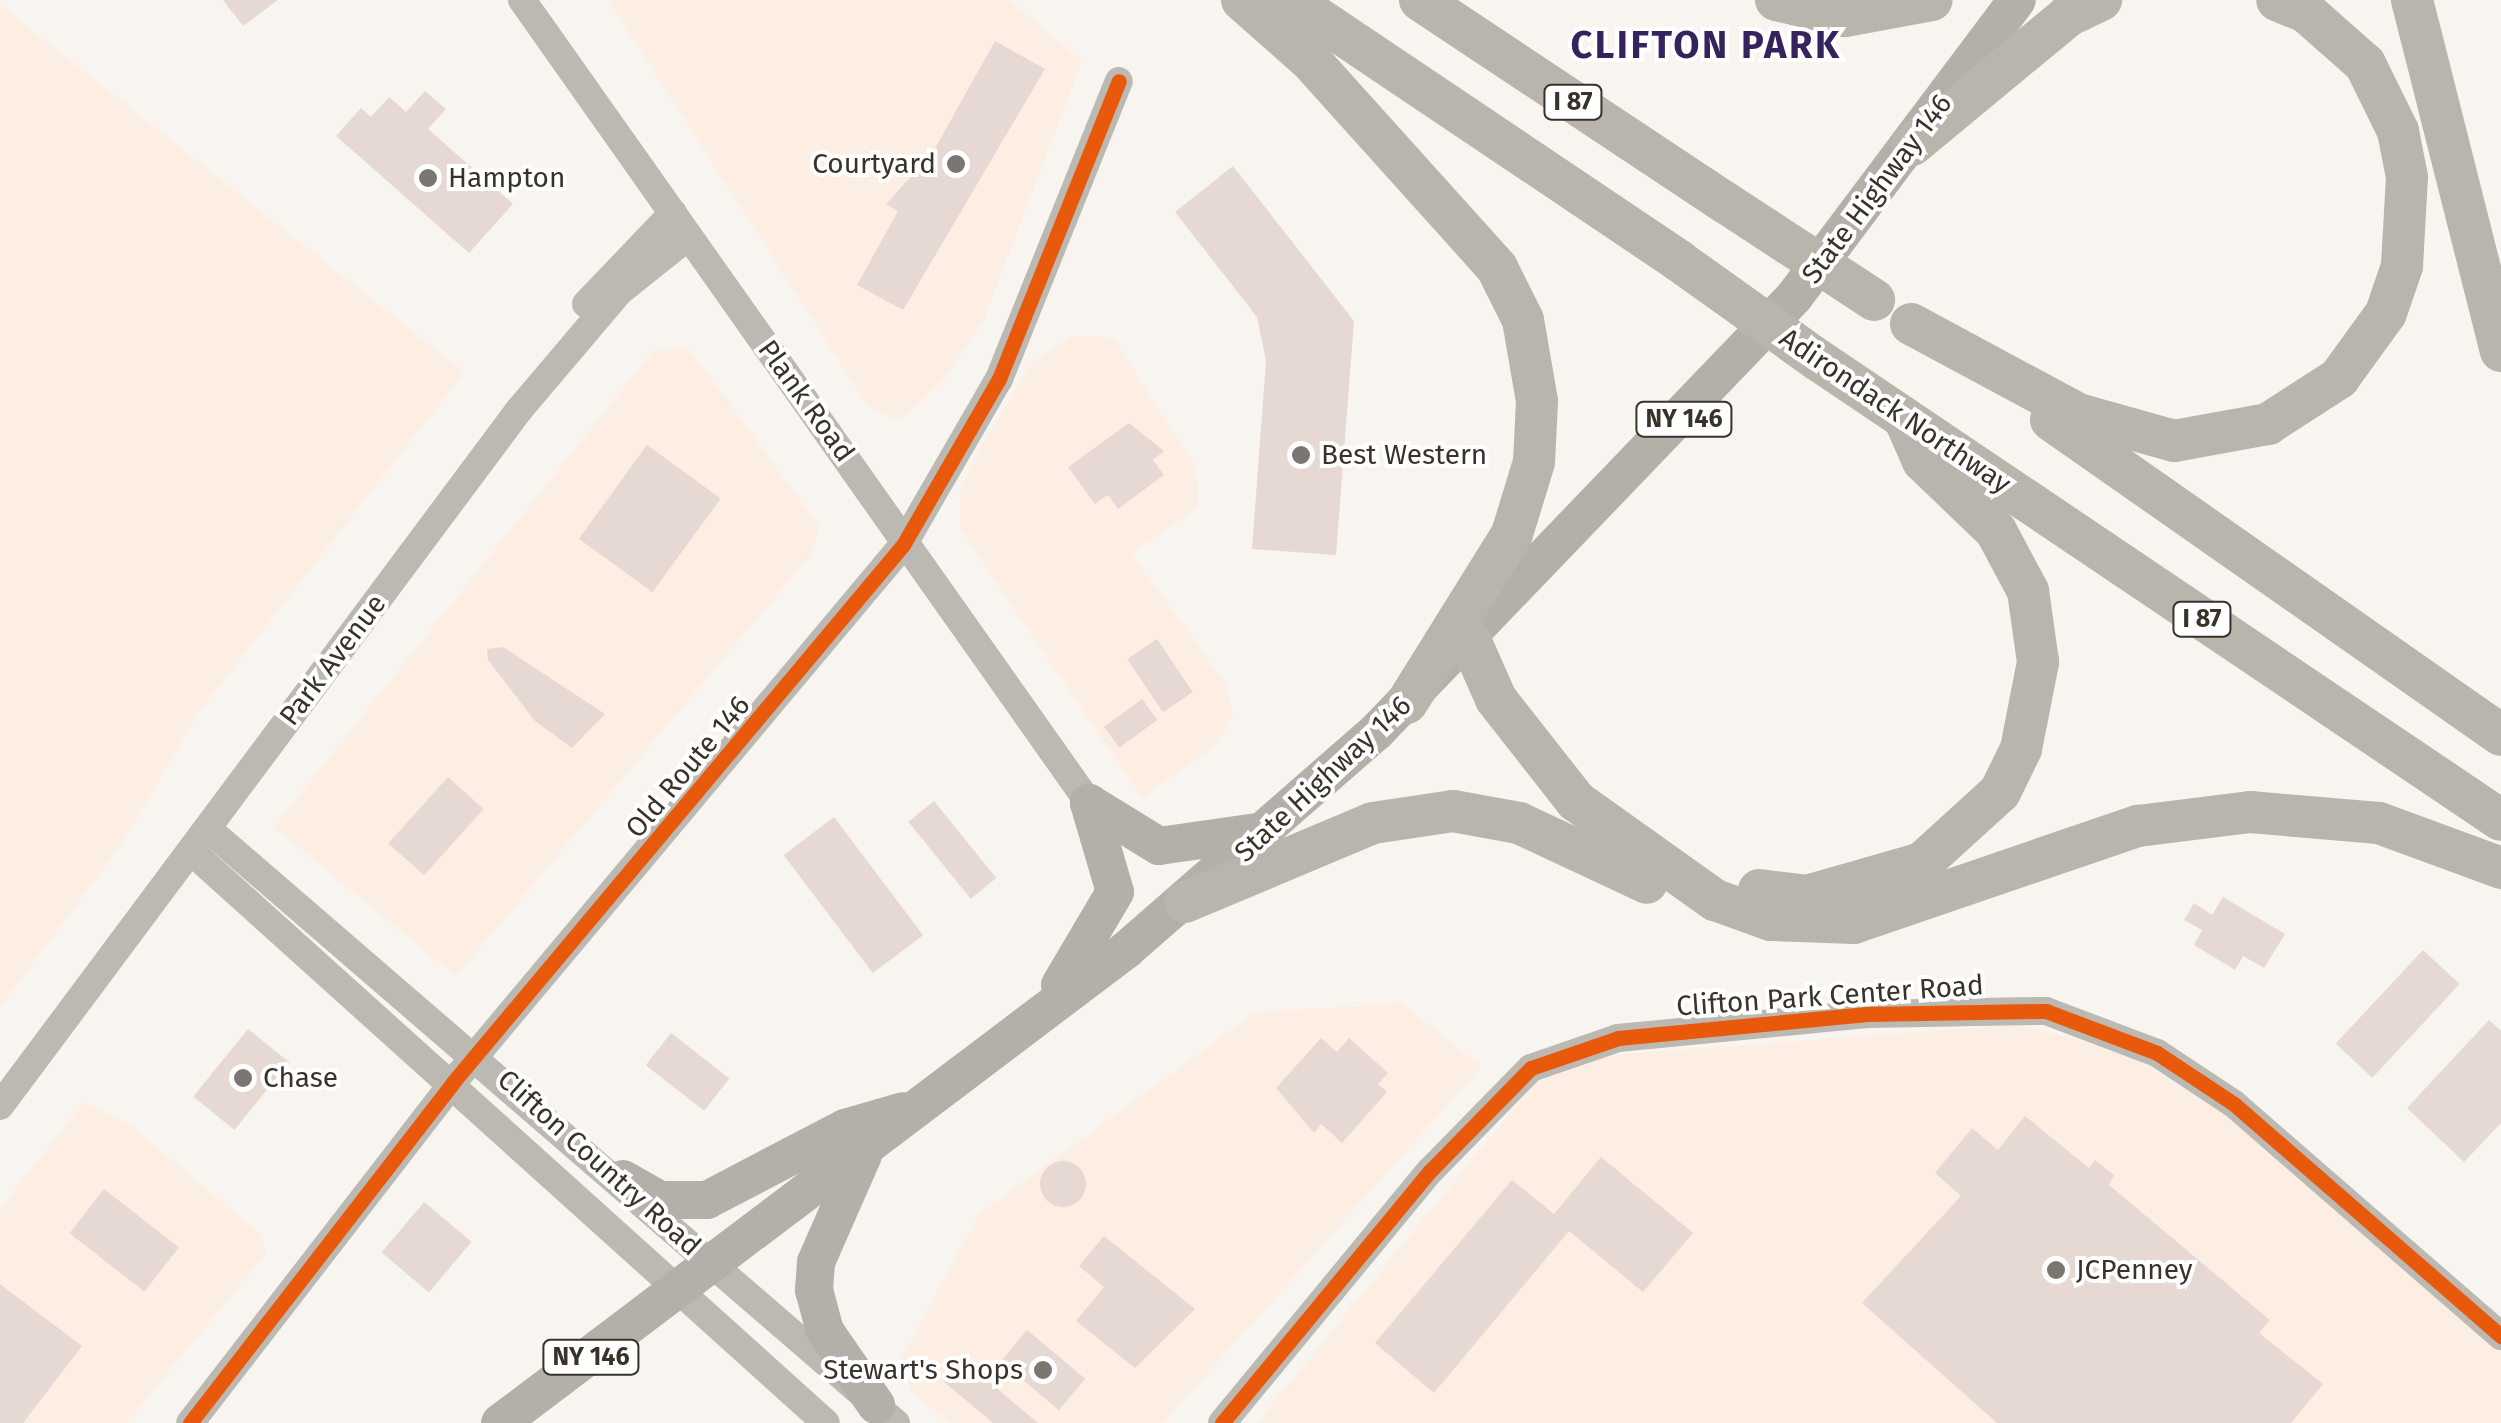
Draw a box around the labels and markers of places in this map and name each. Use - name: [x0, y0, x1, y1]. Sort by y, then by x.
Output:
- place label: Courtyard: [812, 147, 936, 181]
- marker: Courtyard: [945, 153, 967, 175]
- place label: Hampton: [448, 161, 565, 195]
- marker: Hampton: [417, 167, 439, 189]
- place label: Best Western: [1321, 438, 1487, 472]
- marker: Best Western: [1290, 444, 1312, 466]
- place label: Chase: [263, 1061, 338, 1095]
- marker: Chase: [232, 1067, 254, 1089]
- place label: JCPenney: [2076, 1253, 2193, 1287]
- marker: JCPenney: [2045, 1259, 2067, 1281]
- place label: Stewart's Shops: [823, 1353, 1023, 1387]
- marker: Stewart's Shops: [1032, 1359, 1054, 1381]

